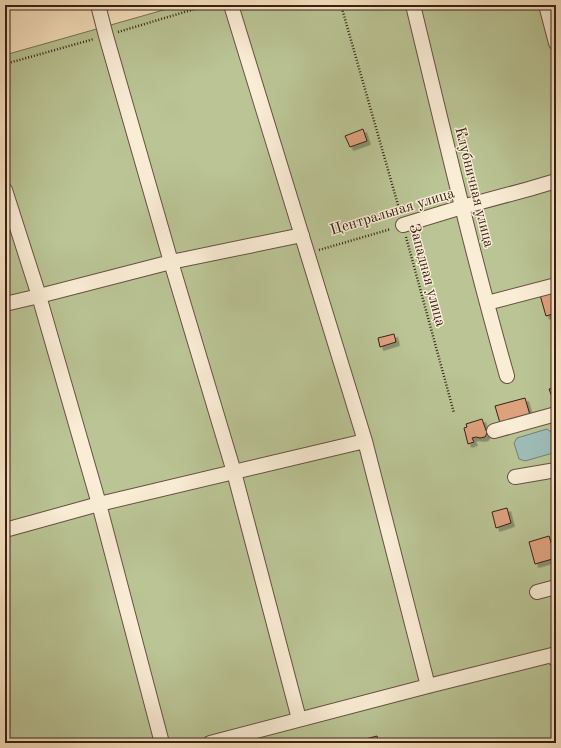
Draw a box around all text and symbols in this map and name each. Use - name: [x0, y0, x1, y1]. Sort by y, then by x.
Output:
- street label: Клубничная улица: [451, 126, 496, 250]
- street label: Центральная улица: [328, 186, 457, 238]
- street label: Западная улица: [406, 222, 448, 329]

